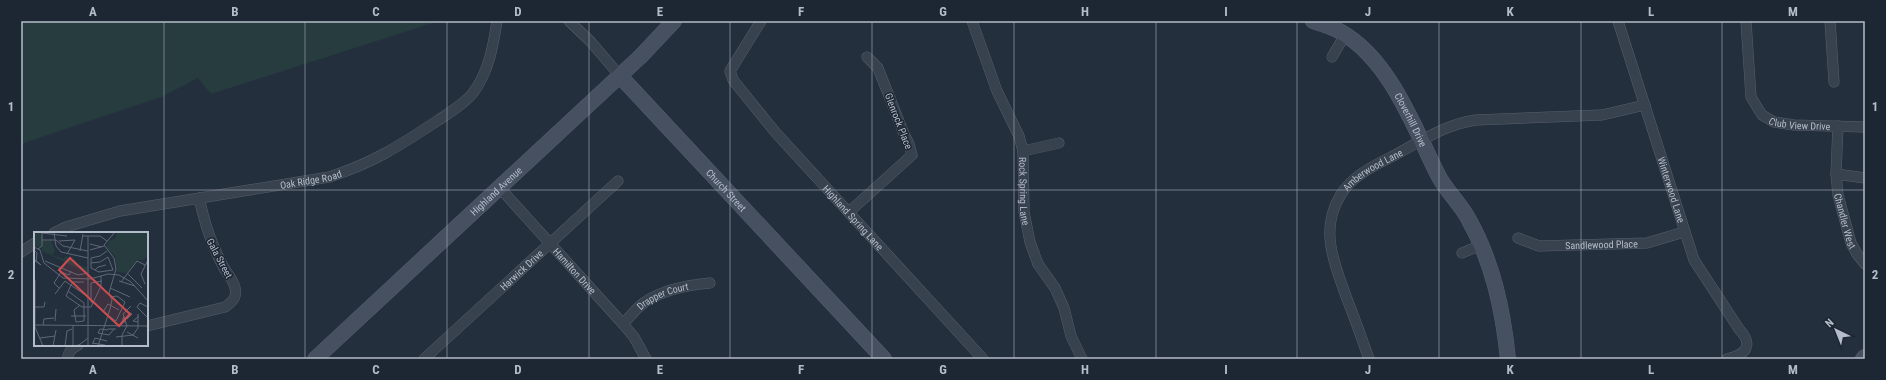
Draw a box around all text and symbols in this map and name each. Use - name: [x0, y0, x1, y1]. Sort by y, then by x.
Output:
- text: A: [89, 4, 97, 19]
- text: B: [231, 4, 239, 19]
- text: C: [372, 4, 380, 19]
- text: D: [514, 4, 522, 19]
- text: E: [657, 4, 664, 19]
- text: F: [798, 4, 804, 19]
- text: G: [939, 4, 947, 19]
- text: H: [1081, 4, 1089, 19]
- text: I: [1224, 4, 1228, 19]
- text: J: [1365, 4, 1371, 19]
- text: K: [1506, 4, 1514, 19]
- text: L: [1648, 4, 1654, 19]
- text: M: [1788, 4, 1798, 19]
- street label: Cloverhill Drive: [1392, 91, 1429, 149]
- street label: Glenrock Place: [883, 92, 914, 151]
- text: 1: [8, 99, 14, 114]
- text: 1: [1872, 99, 1878, 114]
- street label: Club View Drive: [1767, 115, 1831, 132]
- street label: Amberwood Lane: [1341, 147, 1405, 193]
- street label: Winterwood Lane: [1656, 156, 1687, 224]
- street label: Rock Spring Lane: [1017, 157, 1032, 226]
- street label: Highland Avenue: [468, 164, 525, 218]
- street label: Church Street: [704, 167, 748, 214]
- street label: Oak Ridge Road: [279, 168, 343, 191]
- street label: Highland Spring Lane: [820, 183, 886, 253]
- street label: Chandler West: [1832, 192, 1858, 251]
- inset map: [34, 232, 148, 346]
- street label: Gala Street: [204, 236, 235, 280]
- street label: Sandlewood Place: [1565, 238, 1638, 251]
- street label: Hamilton Drive: [551, 246, 598, 297]
- street label: Harwick Drive: [498, 247, 546, 293]
- text: 2: [8, 267, 15, 282]
- text: 2: [1872, 267, 1879, 282]
- street label: Drapper Court: [635, 281, 689, 312]
- north arrow: [1816, 310, 1856, 350]
- text: N: [1823, 316, 1837, 330]
- text: A: [89, 362, 97, 377]
- text: B: [231, 362, 239, 377]
- text: C: [372, 362, 380, 377]
- text: D: [514, 362, 522, 377]
- text: E: [657, 362, 664, 377]
- text: F: [798, 362, 804, 377]
- text: G: [939, 362, 947, 377]
- text: H: [1081, 362, 1089, 377]
- text: I: [1224, 362, 1228, 377]
- text: J: [1365, 362, 1371, 377]
- text: K: [1506, 362, 1514, 377]
- text: L: [1648, 362, 1654, 377]
- text: M: [1788, 362, 1798, 377]

